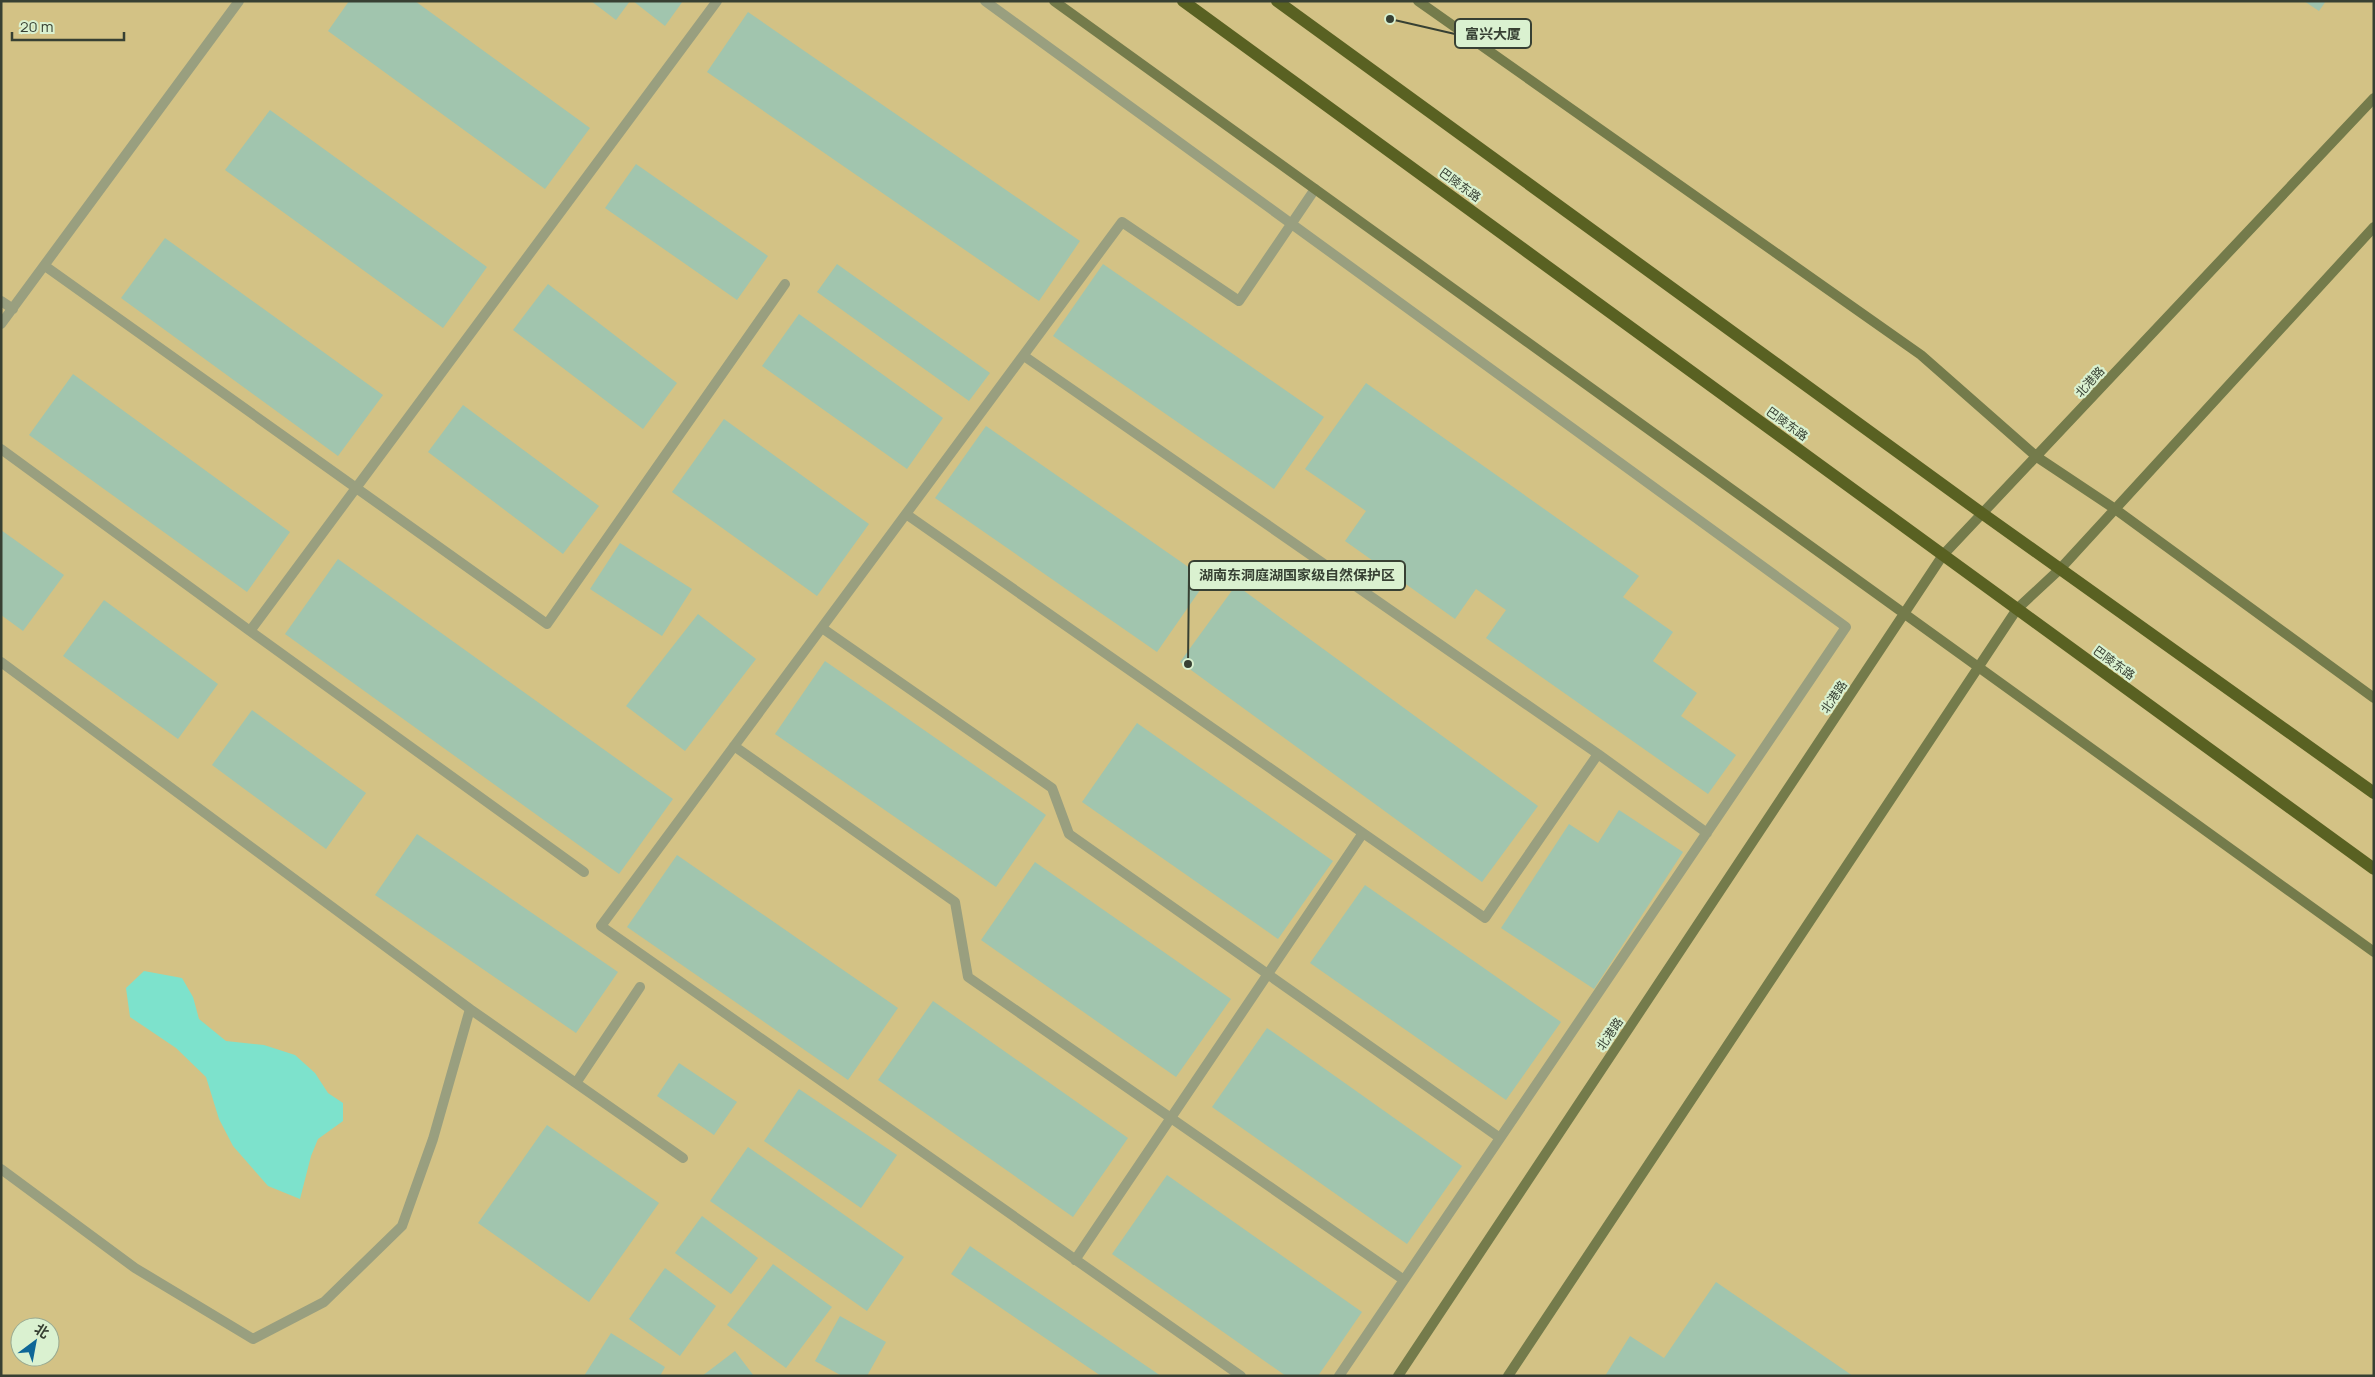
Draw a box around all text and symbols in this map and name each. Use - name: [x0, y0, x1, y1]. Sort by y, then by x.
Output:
- scale bar: [12, 10, 125, 42]
- text: 20 m: [20, 16, 53, 37]
- callout: 富兴大厦: [1455, 19, 1531, 48]
- text: 富兴大厦: [1465, 24, 1521, 43]
- street label: 巴陵东路: [1436, 164, 1485, 206]
- street label: 北港路: [2071, 363, 2108, 401]
- street label: 巴陵东路: [1763, 403, 1812, 445]
- callout: 湖南东洞庭湖国家级自然保护区: [1189, 561, 1405, 590]
- text: 湖南东洞庭湖国家级自然保护区: [1199, 565, 1395, 584]
- street label: 巴陵东路: [2090, 642, 2139, 684]
- street label: 北港路: [1816, 677, 1851, 716]
- street label: 北港路: [1592, 1014, 1627, 1053]
- north arrow: [10, 1317, 60, 1367]
- text: 北: [31, 1319, 53, 1342]

